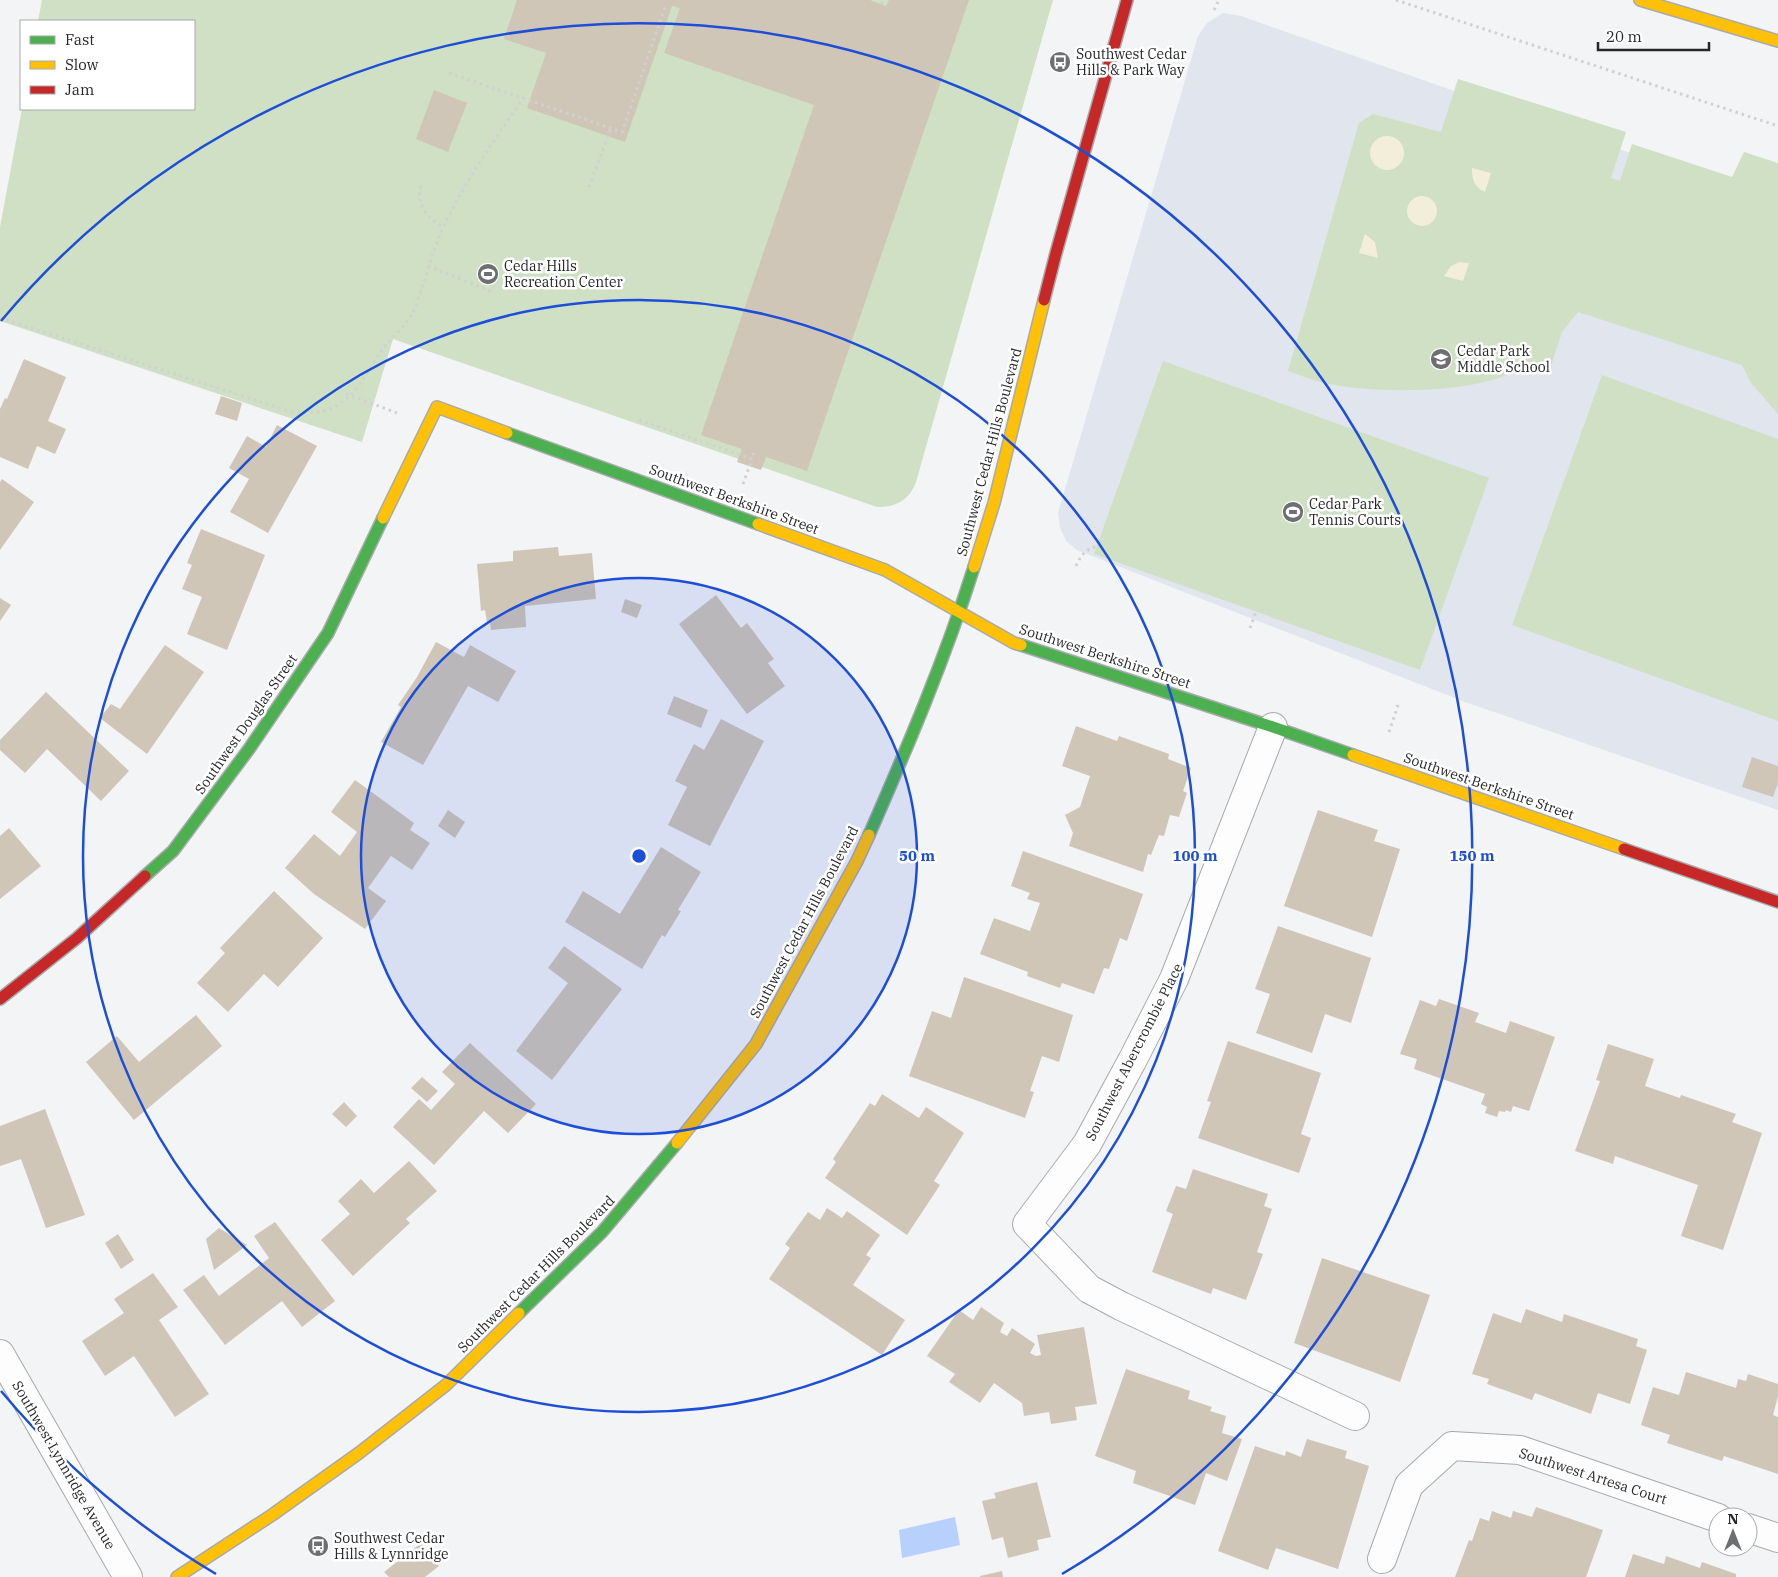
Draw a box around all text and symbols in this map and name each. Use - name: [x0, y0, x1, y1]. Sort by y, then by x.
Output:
- legend: [20, 20, 195, 110]
- scale bar: [1598, 20, 1709, 52]
- text: 20 m: [1606, 27, 1642, 46]
- text: Fast: [65, 30, 95, 49]
- place label: Southwest Cedar Hills & Park Way: [1076, 45, 1187, 79]
- bus stop icon: Southwest Cedar Hills & Park Way: [1048, 50, 1072, 74]
- text: Slow: [65, 55, 99, 74]
- text: Jam: [65, 80, 94, 99]
- place label: Cedar Hills Recreation Center: [504, 257, 624, 291]
- sports icon: Cedar Hills Recreation Center: [476, 262, 500, 286]
- place label: Cedar Park Middle School: [1457, 342, 1550, 376]
- street label: Southwest Cedar Hills Boulevard: [952, 345, 1026, 558]
- school or university icon: Cedar Park Middle School: [1429, 347, 1453, 371]
- street label: Southwest Berkshire Street: [647, 460, 821, 538]
- place label: Cedar Park Tennis Courts: [1309, 495, 1401, 529]
- sports icon: Cedar Park Tennis Courts: [1281, 500, 1305, 524]
- street label: Southwest Berkshire Street: [1017, 620, 1193, 692]
- street label: Southwest Douglas Street: [191, 650, 301, 798]
- street label: Southwest Berkshire Street: [1401, 748, 1577, 824]
- street label: Southwest Cedar Hills Boulevard: [746, 822, 863, 1021]
- text: 50 m: [899, 846, 935, 865]
- text: 100 m: [1172, 846, 1218, 865]
- text: 150 m: [1449, 846, 1495, 865]
- centre of rings: [630, 847, 648, 865]
- street label: Southwest Abercrombie Place: [1081, 960, 1187, 1144]
- street label: Southwest Cedar Hills Boulevard: [454, 1191, 619, 1356]
- street label: Southwest Lynnridge Avenue: [8, 1378, 120, 1552]
- street label: Southwest Artesa Court: [1517, 1444, 1669, 1508]
- north arrow: [1708, 1507, 1758, 1557]
- text: N: [1727, 1510, 1739, 1528]
- place label: Southwest Cedar Hills & Lynnridge: [334, 1529, 449, 1563]
- bus stop icon: Southwest Cedar Hills & Lynnridge: [306, 1534, 330, 1558]

